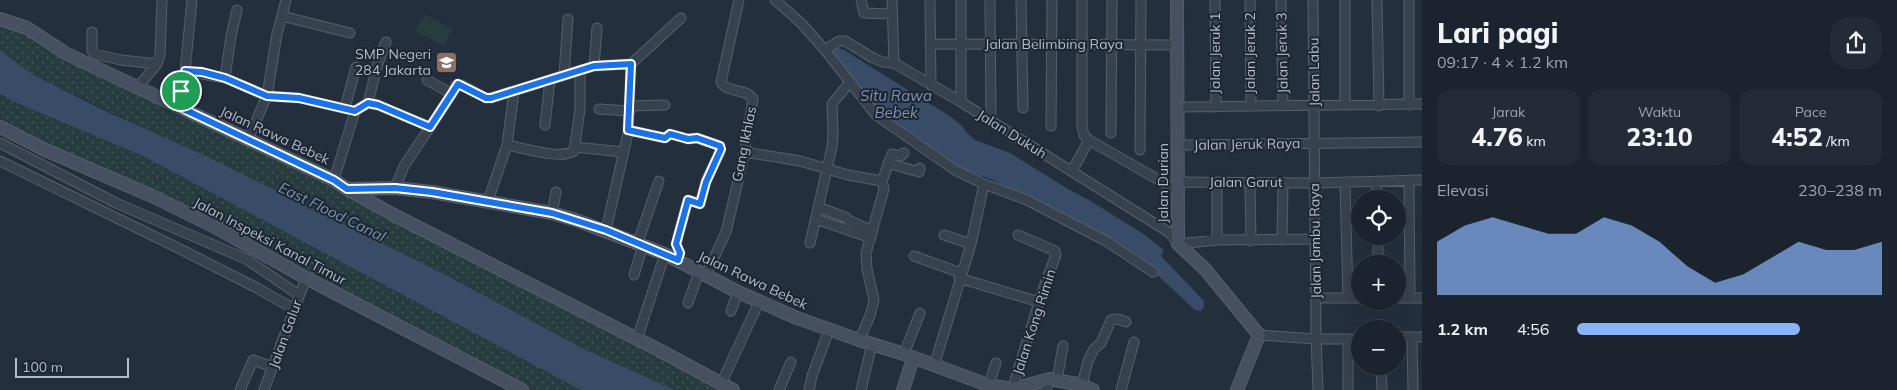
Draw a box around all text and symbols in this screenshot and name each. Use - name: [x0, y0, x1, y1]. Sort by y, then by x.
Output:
- street label: Jalan Jeruk 1: [1206, 12, 1224, 94]
- street label: Jalan Jeruk 2: [1241, 12, 1259, 94]
- street label: Jalan Jeruk 3: [1272, 12, 1292, 94]
- text: Lari pagi: [1437, 15, 1559, 50]
- button: share: [1830, 17, 1882, 69]
- street label: Jalan Belimbing Raya: [985, 35, 1123, 53]
- street label: Jalan Labu: [1304, 37, 1324, 107]
- place label: SMP Negeri 284 Jakarta: [355, 45, 431, 79]
- school or university icon: SMP Negeri 284 Jakarta: [435, 50, 459, 74]
- text: 09:17 · 4 × 1.2 km: [1437, 52, 1568, 72]
- pin: [160, 70, 202, 112]
- icon: arrive: [167, 77, 195, 105]
- water label: Situ Rawa Bebek: [860, 86, 932, 122]
- street label: Jalan Rawa Bebek: [217, 102, 333, 169]
- text: Jarak: [1492, 103, 1525, 121]
- text: Waktu: [1638, 103, 1681, 121]
- text: Pace: [1795, 103, 1826, 121]
- street label: Gang Ikhlas: [728, 105, 760, 183]
- street label: Jalan Dukuh: [974, 106, 1050, 162]
- text: 4.76: [1471, 121, 1523, 152]
- text: 23:10: [1626, 121, 1693, 152]
- text: 4:52: [1771, 121, 1823, 152]
- text: km: [1523, 132, 1546, 150]
- text: /km: [1823, 132, 1850, 150]
- street label: Jalan Jeruk Raya: [1194, 134, 1300, 154]
- street label: Jalan Durian: [1154, 143, 1172, 223]
- street label: Jalan Garut: [1209, 173, 1283, 191]
- water label: East Flood Canal: [276, 177, 389, 246]
- text: Elevasi: [1437, 180, 1489, 200]
- text: 230–238 m: [1798, 180, 1882, 200]
- street label: Jalan Jambu Raya: [1305, 183, 1325, 299]
- map controls: [1351, 190, 1406, 375]
- button: locate: [1351, 190, 1406, 245]
- street label: Jalan Inspeksi Kanal Timur: [190, 193, 350, 289]
- street label: Jalan Rawa Bebek: [695, 247, 811, 314]
- button: +: [1351, 255, 1406, 310]
- street label: Jalan Kong Rimin: [1008, 267, 1060, 377]
- street label: Jalan Galur: [264, 296, 306, 371]
- text: 1.2 km: [1437, 319, 1488, 339]
- text: 4:56: [1517, 319, 1549, 339]
- button: −: [1351, 320, 1406, 375]
- scale bar: [15, 355, 129, 378]
- text: 100 m: [22, 358, 63, 376]

